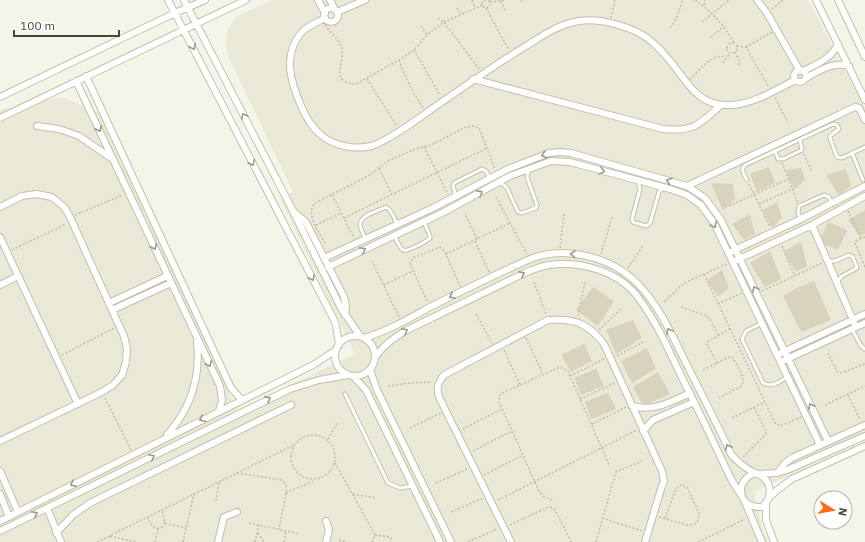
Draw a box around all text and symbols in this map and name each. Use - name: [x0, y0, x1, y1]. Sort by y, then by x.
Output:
- scale bar: [14, 12, 119, 38]
- text: 100 m: [20, 18, 55, 33]
- one-way arrow: [188, 43, 195, 50]
- one-way arrow: [241, 113, 249, 121]
- one-way arrow: [94, 125, 102, 132]
- one-way arrow: [540, 150, 547, 159]
- one-way arrow: [248, 158, 255, 166]
- one-way arrow: [598, 166, 605, 175]
- one-way arrow: [666, 177, 673, 186]
- one-way arrow: [476, 190, 483, 197]
- one-way arrow: [710, 221, 717, 228]
- one-way arrow: [149, 243, 157, 250]
- one-way arrow: [359, 247, 367, 255]
- one-way arrow: [570, 250, 576, 258]
- one-way arrow: [517, 271, 525, 279]
- one-way arrow: [307, 274, 315, 281]
- one-way arrow: [752, 286, 760, 293]
- one-way arrow: [448, 292, 456, 299]
- one-way arrow: [667, 328, 674, 335]
- one-way arrow: [401, 329, 408, 336]
- one-way arrow: [205, 360, 212, 368]
- one-way arrow: [264, 396, 272, 404]
- one-way arrow: [808, 403, 816, 411]
- one-way arrow: [199, 415, 206, 422]
- one-way arrow: [725, 444, 733, 451]
- one-way arrow: [147, 454, 155, 461]
- one-way arrow: [70, 479, 77, 487]
- north arrow: [813, 490, 853, 530]
- text: N: [835, 507, 850, 517]
- one-way arrow: [31, 511, 38, 519]

